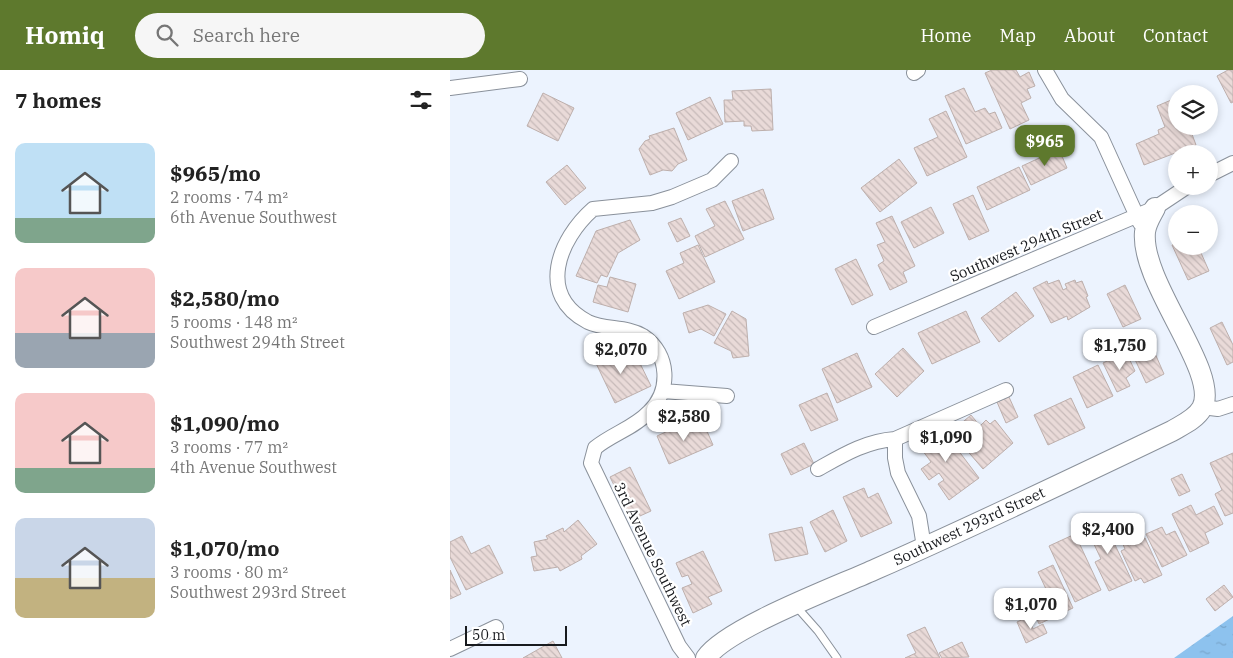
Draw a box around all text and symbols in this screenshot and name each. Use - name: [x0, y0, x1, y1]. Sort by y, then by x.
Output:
- search box: [135, 13, 485, 58]
- text: Homiq: [25, 19, 105, 51]
- icon: search: [153, 21, 181, 49]
- text: Search here: [193, 23, 300, 47]
- text: Home: [920, 24, 972, 47]
- text: Map: [1000, 24, 1036, 47]
- text: About: [1064, 24, 1115, 47]
- text: Contact: [1143, 24, 1208, 47]
- map controls: [1168, 85, 1218, 255]
- button: layers: [1168, 85, 1218, 135]
- text: 7 homes: [15, 86, 101, 114]
- icon: filters: [407, 86, 435, 114]
- pin: $965: [1015, 124, 1075, 167]
- text: $965: [1026, 131, 1064, 151]
- button: +: [1168, 145, 1218, 195]
- text: $965/mo: [170, 159, 261, 187]
- icon: home: [55, 163, 115, 223]
- text: 2 rooms · 74 m²: [170, 187, 288, 207]
- street label: Southwest 294th Street: [947, 204, 1105, 286]
- button: −: [1168, 205, 1218, 255]
- text: 6th Avenue Southwest: [170, 207, 337, 227]
- text: $2,580/mo: [170, 284, 279, 312]
- icon: home: [55, 288, 115, 348]
- text: 5 rooms · 148 m²: [170, 312, 298, 332]
- pin: $1,750: [1079, 328, 1161, 371]
- text: Southwest 294th Street: [170, 332, 345, 352]
- pin: $2,070: [580, 332, 662, 375]
- text: $1,750: [1094, 335, 1146, 355]
- text: $2,070: [595, 339, 647, 359]
- pin: $2,580: [643, 400, 725, 442]
- text: $2,580: [658, 406, 710, 426]
- text: $1,090/mo: [170, 409, 279, 437]
- icon: home: [55, 413, 115, 473]
- pin: $1,090: [905, 420, 987, 463]
- text: $1,090: [920, 427, 972, 447]
- text: 3 rooms · 77 m²: [170, 437, 288, 457]
- text: 4th Avenue Southwest: [170, 457, 337, 477]
- street label: 3rd Avenue Southwest: [610, 479, 696, 629]
- street label: Southwest 293rd Street: [890, 483, 1048, 569]
- pin: $2,400: [1067, 512, 1149, 555]
- text: $2,400: [1082, 519, 1134, 539]
- text: $1,070/mo: [170, 534, 279, 562]
- icon: home: [55, 538, 115, 598]
- text: 3 rooms · 80 m²: [170, 562, 288, 582]
- text: Southwest 293rd Street: [170, 582, 346, 602]
- pin: $1,070: [990, 588, 1072, 630]
- text: $1,070: [1005, 594, 1057, 614]
- scale bar: [465, 623, 568, 646]
- text: 50 m: [472, 626, 505, 644]

